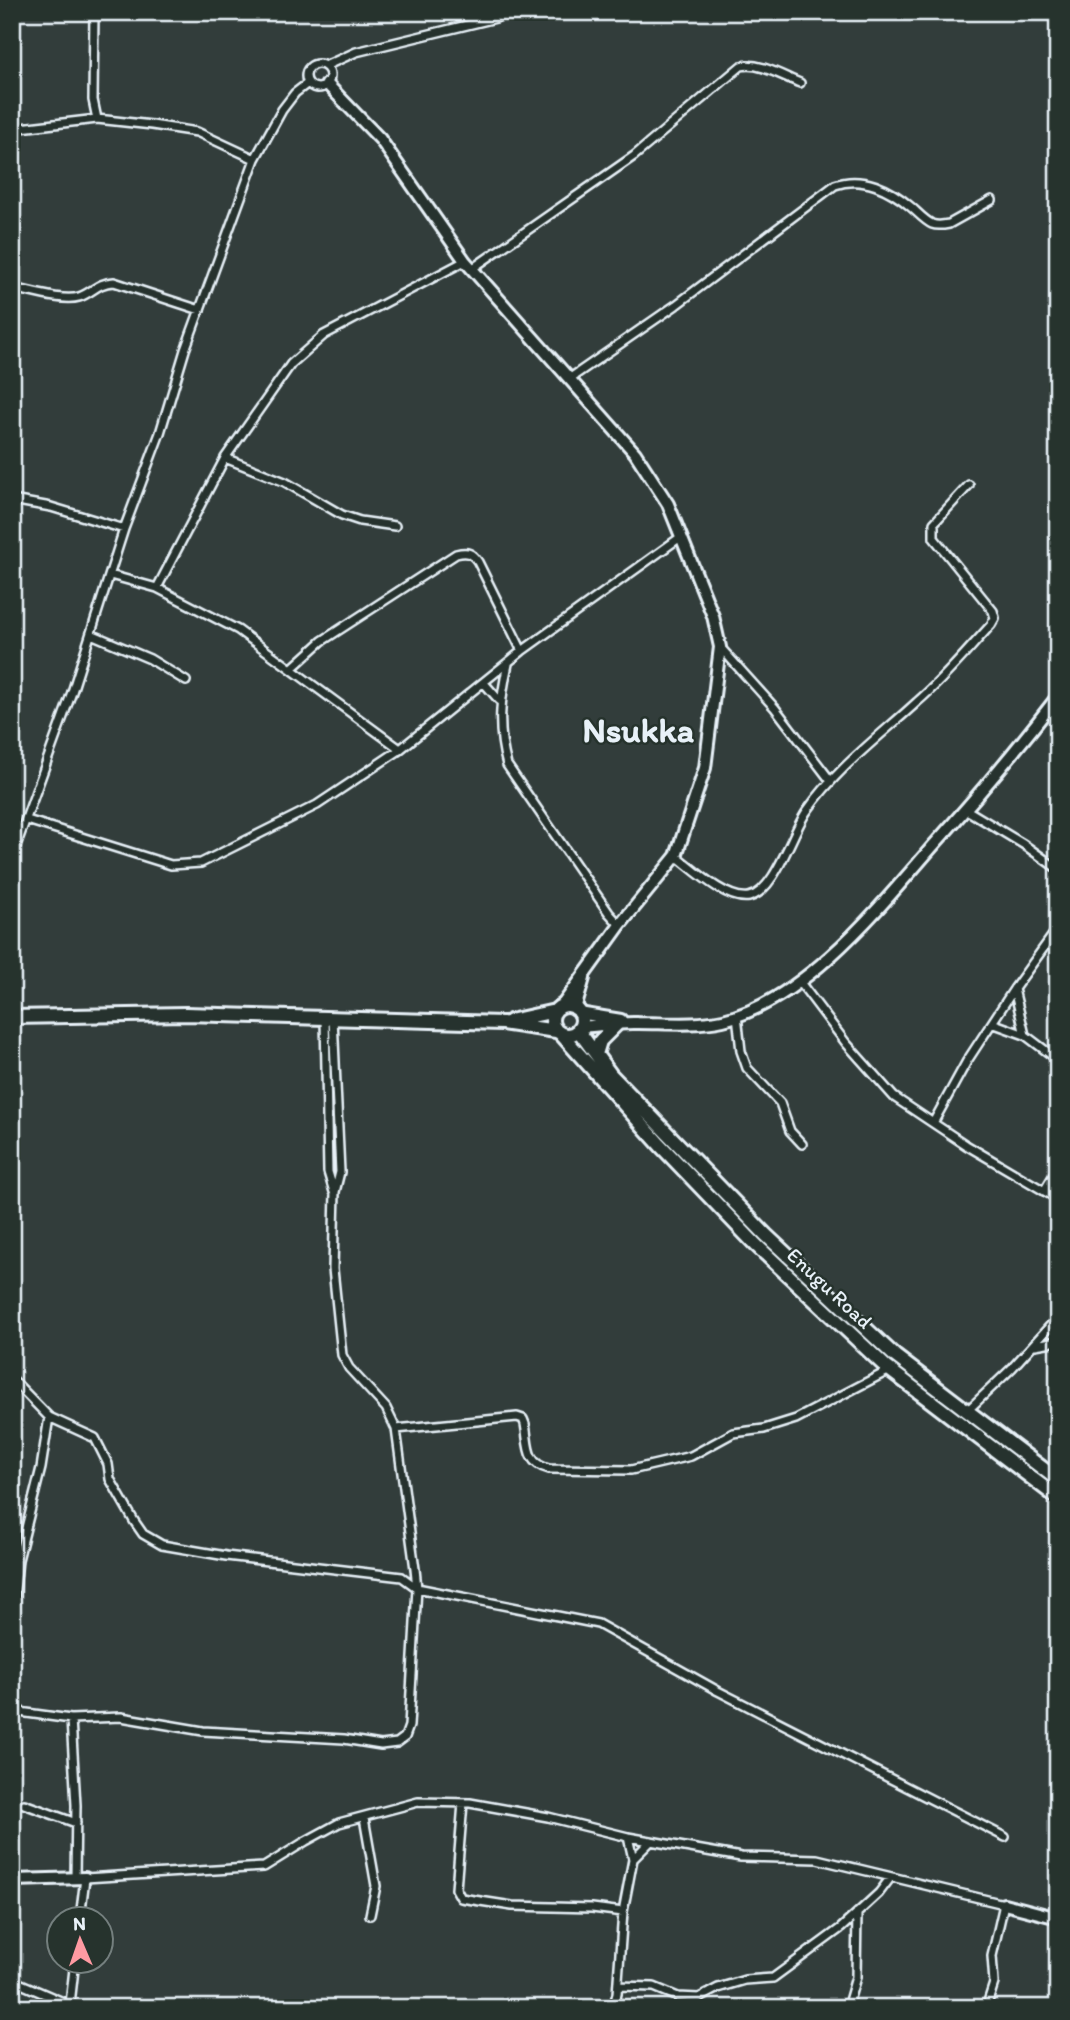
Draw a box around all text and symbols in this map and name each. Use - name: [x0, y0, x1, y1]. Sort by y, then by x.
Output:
- district label: Nsukka: [582, 709, 695, 751]
- street label: Enugu Road: [782, 1242, 878, 1334]
- north arrow: [46, 1904, 116, 1974]
- text: N: [73, 1912, 86, 1935]

